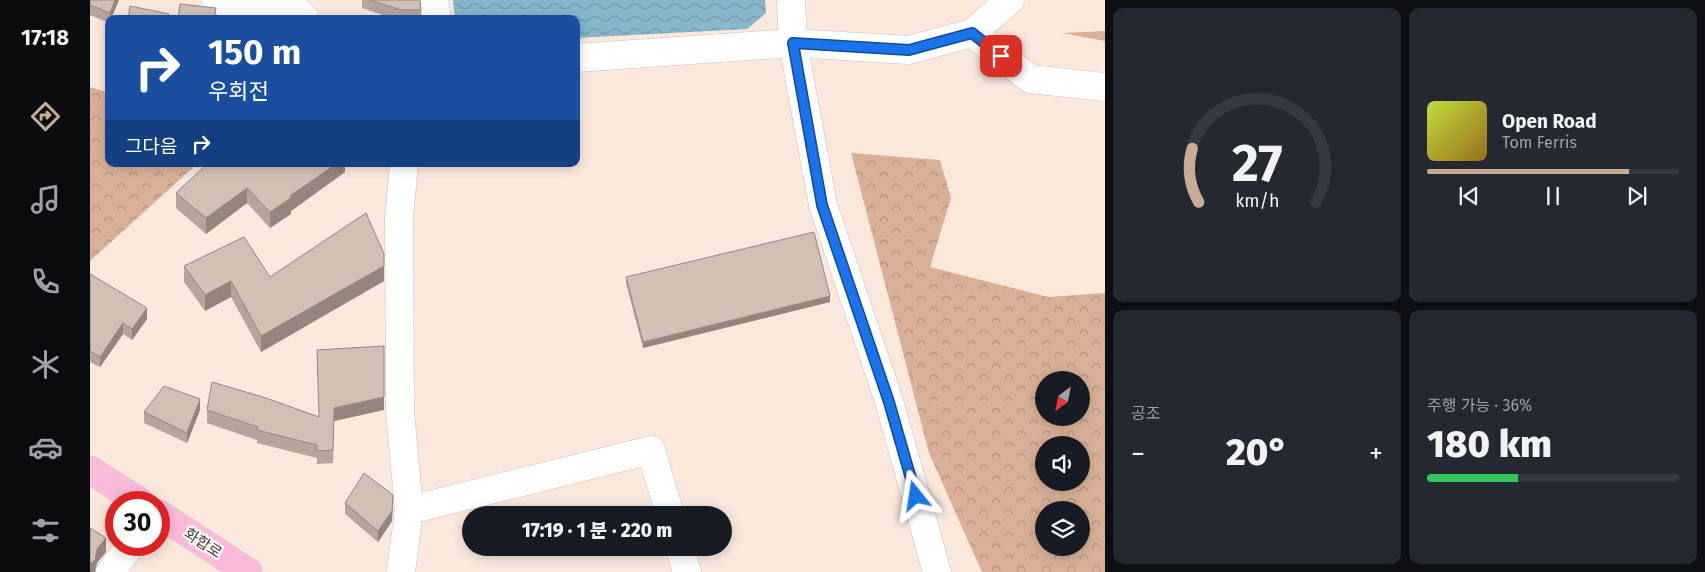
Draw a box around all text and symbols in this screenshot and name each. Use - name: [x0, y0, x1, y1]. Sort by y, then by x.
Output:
- text: 17:18: [21, 24, 69, 51]
- text: 150 m: [208, 31, 301, 73]
- icon: right: [125, 35, 190, 100]
- pin: [980, 35, 1022, 77]
- icon: arrive: [987, 42, 1015, 70]
- text: 우회전: [208, 78, 269, 105]
- icon: directions: [28, 99, 63, 134]
- text: Open Road: [1502, 110, 1597, 133]
- icon: right: [187, 130, 215, 158]
- text: 27: [1232, 132, 1282, 195]
- text: Tom Ferris: [1502, 133, 1577, 152]
- text: 그다음: [125, 135, 177, 158]
- icon: music: [28, 182, 63, 217]
- icon: previous: [1455, 182, 1483, 210]
- icon: pause: [1539, 182, 1567, 210]
- icon: next: [1623, 182, 1651, 210]
- text: km/h: [1235, 190, 1279, 212]
- icon: phone: [28, 264, 63, 299]
- icon: climate: [28, 347, 63, 382]
- north arrow: [1035, 371, 1090, 426]
- map controls: [1035, 371, 1090, 556]
- text: 주행 가능 · 36%: [1427, 396, 1532, 415]
- text: 공조: [1131, 404, 1160, 423]
- text: 180 km: [1427, 421, 1552, 467]
- text: 20°: [1226, 429, 1288, 475]
- icon: car: [28, 430, 63, 465]
- button: sound: [1035, 436, 1090, 491]
- text: −: [1131, 437, 1145, 470]
- text: +: [1369, 437, 1383, 470]
- position arrow: [889, 469, 941, 521]
- speed limit sign: 30: [105, 491, 170, 556]
- button: layers: [1035, 501, 1090, 556]
- icon: filters: [28, 513, 63, 548]
- text: 17:19 · 1 분 · 220 m: [522, 519, 672, 542]
- street label: 화합로: [181, 524, 225, 562]

